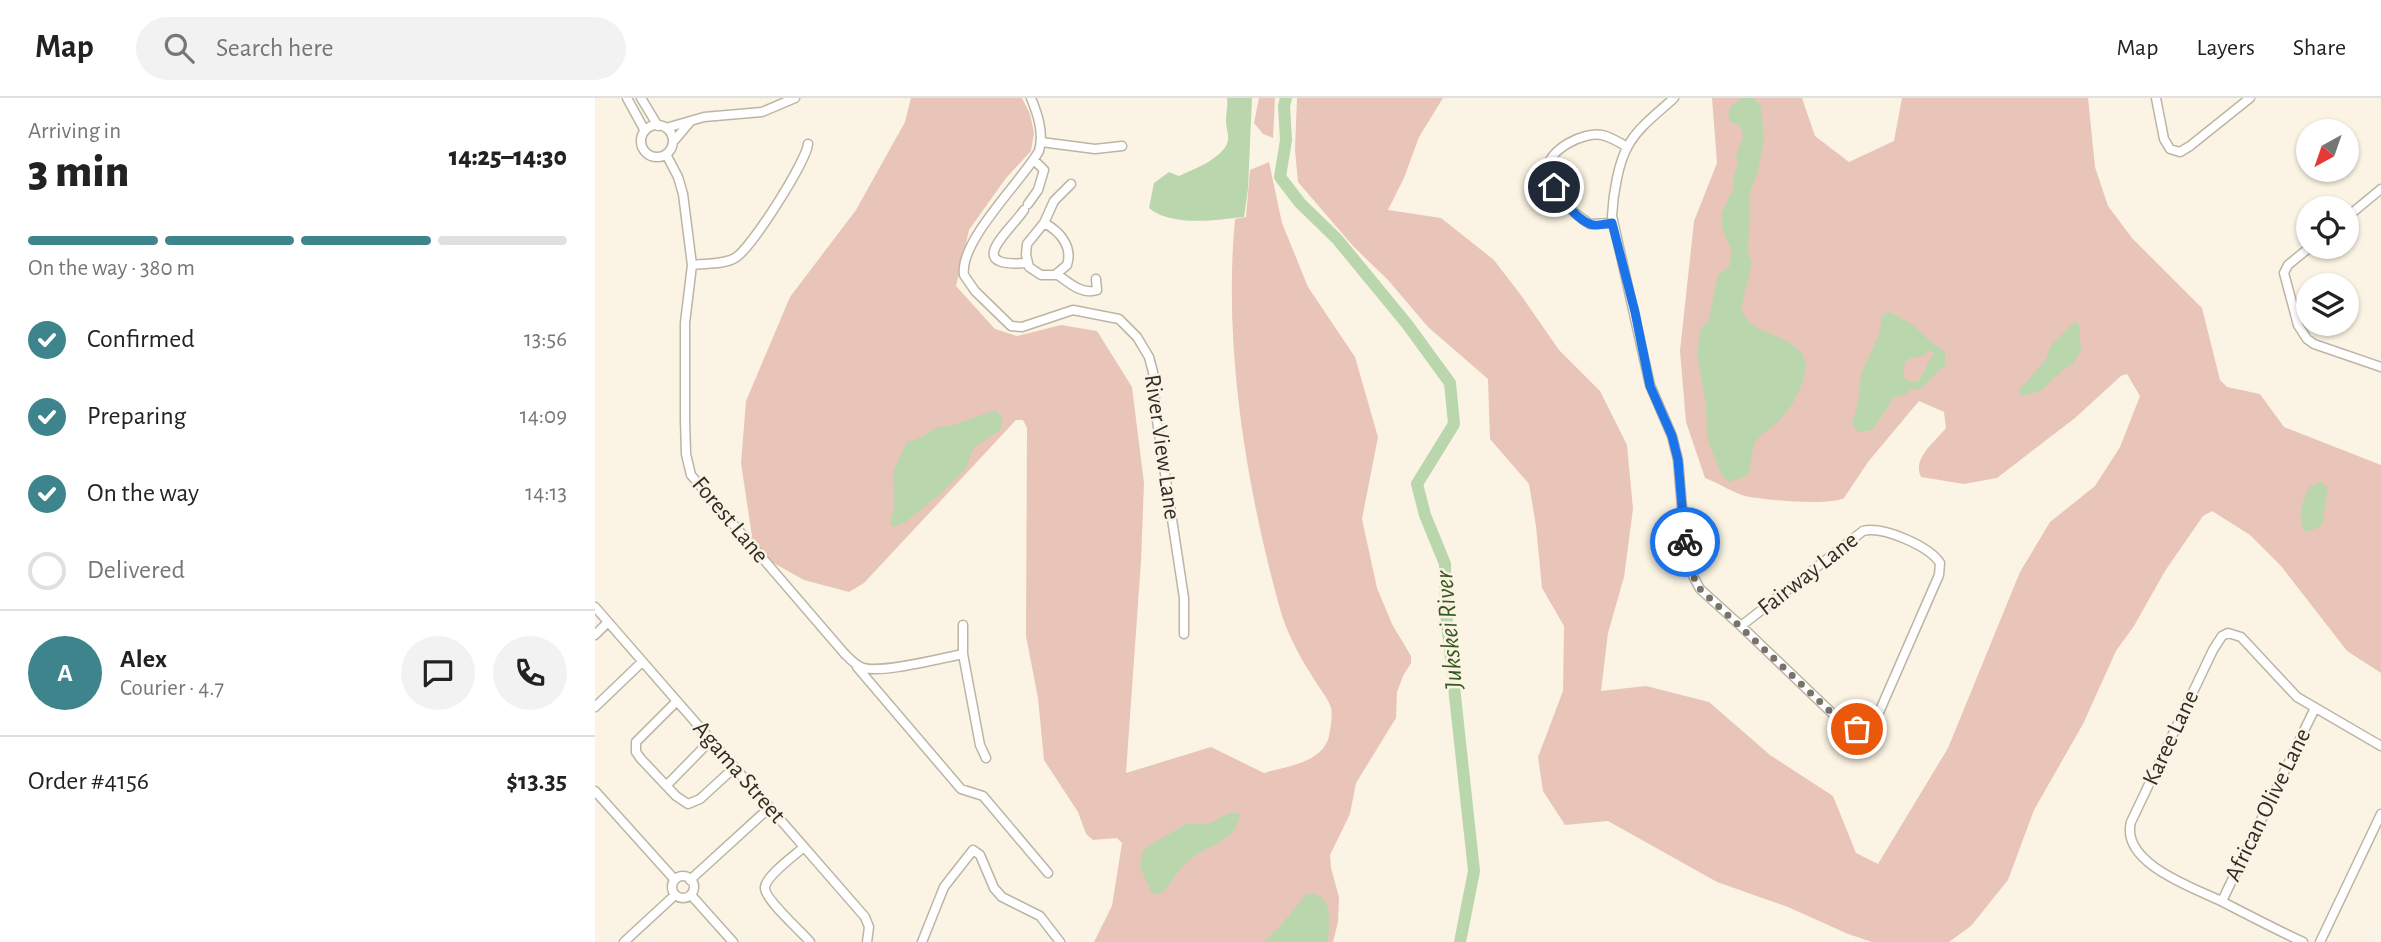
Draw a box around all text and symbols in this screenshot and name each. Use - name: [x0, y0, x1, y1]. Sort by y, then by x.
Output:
- search box: [136, 17, 626, 80]
- icon: search: [160, 29, 198, 67]
- text: Map: [35, 31, 94, 64]
- text: Search here: [216, 35, 334, 61]
- text: Map: [2116, 36, 2158, 60]
- text: Layers: [2196, 36, 2255, 60]
- text: Share: [2293, 36, 2346, 60]
- north arrow: [2296, 119, 2359, 182]
- map controls: [2296, 119, 2359, 336]
- text: Arriving in: [28, 120, 121, 143]
- text: 14:25–14:30: [449, 144, 567, 170]
- text: 3 min: [28, 149, 129, 195]
- pin: [1524, 157, 1584, 217]
- icon: home: [1535, 168, 1573, 206]
- button: locate: [2296, 196, 2359, 259]
- text: On the way · 380 m: [28, 257, 195, 280]
- button: layers: [2296, 273, 2359, 336]
- icon: check: [28, 321, 66, 359]
- text: Confirmed: [87, 326, 195, 352]
- text: 13:56: [524, 328, 567, 351]
- street label: River View Lane: [1140, 373, 1184, 521]
- icon: check: [28, 398, 66, 436]
- text: Preparing: [87, 403, 186, 429]
- text: 14:09: [520, 405, 567, 428]
- street label: Forest Lane: [687, 472, 773, 568]
- icon: check: [28, 475, 66, 513]
- text: On the way: [87, 480, 199, 506]
- text: 14:13: [525, 482, 567, 505]
- courier: [1650, 507, 1720, 577]
- icon: bike: [1666, 523, 1704, 561]
- street label: Fairway Lane: [1753, 528, 1863, 620]
- text: Delivered: [87, 557, 185, 583]
- water label: Jukskei River: [1431, 568, 1467, 691]
- button: chat: [401, 636, 475, 710]
- button: phone: [493, 636, 567, 710]
- text: Alex: [120, 646, 167, 672]
- text: A: [57, 660, 73, 686]
- text: Courier · 4.7: [120, 677, 224, 700]
- street label: Karee Lane: [2139, 687, 2203, 789]
- pin: [1827, 699, 1887, 759]
- icon: bag: [1838, 710, 1876, 748]
- street label: Agama Street: [688, 716, 790, 828]
- street label: African Olive Lane: [2221, 725, 2315, 885]
- text: Order #4156: [28, 768, 149, 794]
- text: $13.35: [506, 768, 567, 794]

